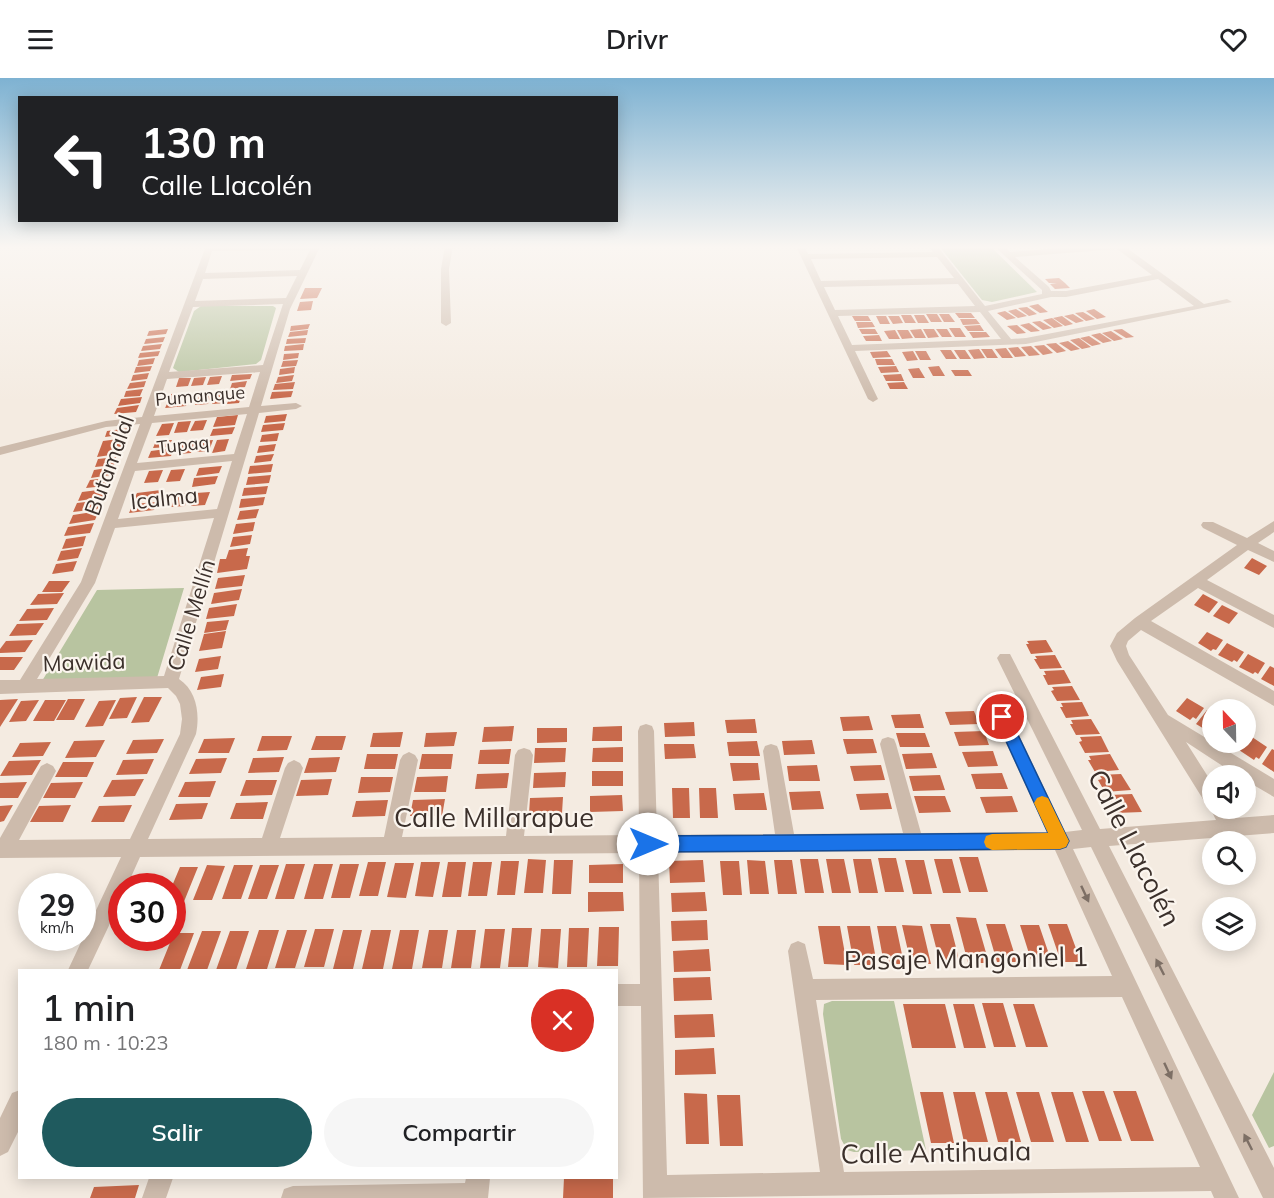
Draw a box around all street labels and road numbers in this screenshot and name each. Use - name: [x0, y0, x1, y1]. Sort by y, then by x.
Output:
- street label: Pumanque: [154, 380, 246, 411]
- street label: Butamalal: [78, 411, 140, 519]
- street label: Tupaq: [156, 430, 210, 459]
- street label: Icalma: [129, 481, 199, 515]
- street label: Calle Mellín: [161, 556, 221, 674]
- street label: Mawida: [42, 647, 126, 677]
- street label: Calle Llacolén: [1081, 763, 1189, 932]
- street label: Calle Millarapue: [394, 800, 594, 834]
- street label: Pasaje Mangoniel 1: [844, 939, 1088, 977]
- street label: Calle Antihuala: [840, 1133, 1032, 1171]

